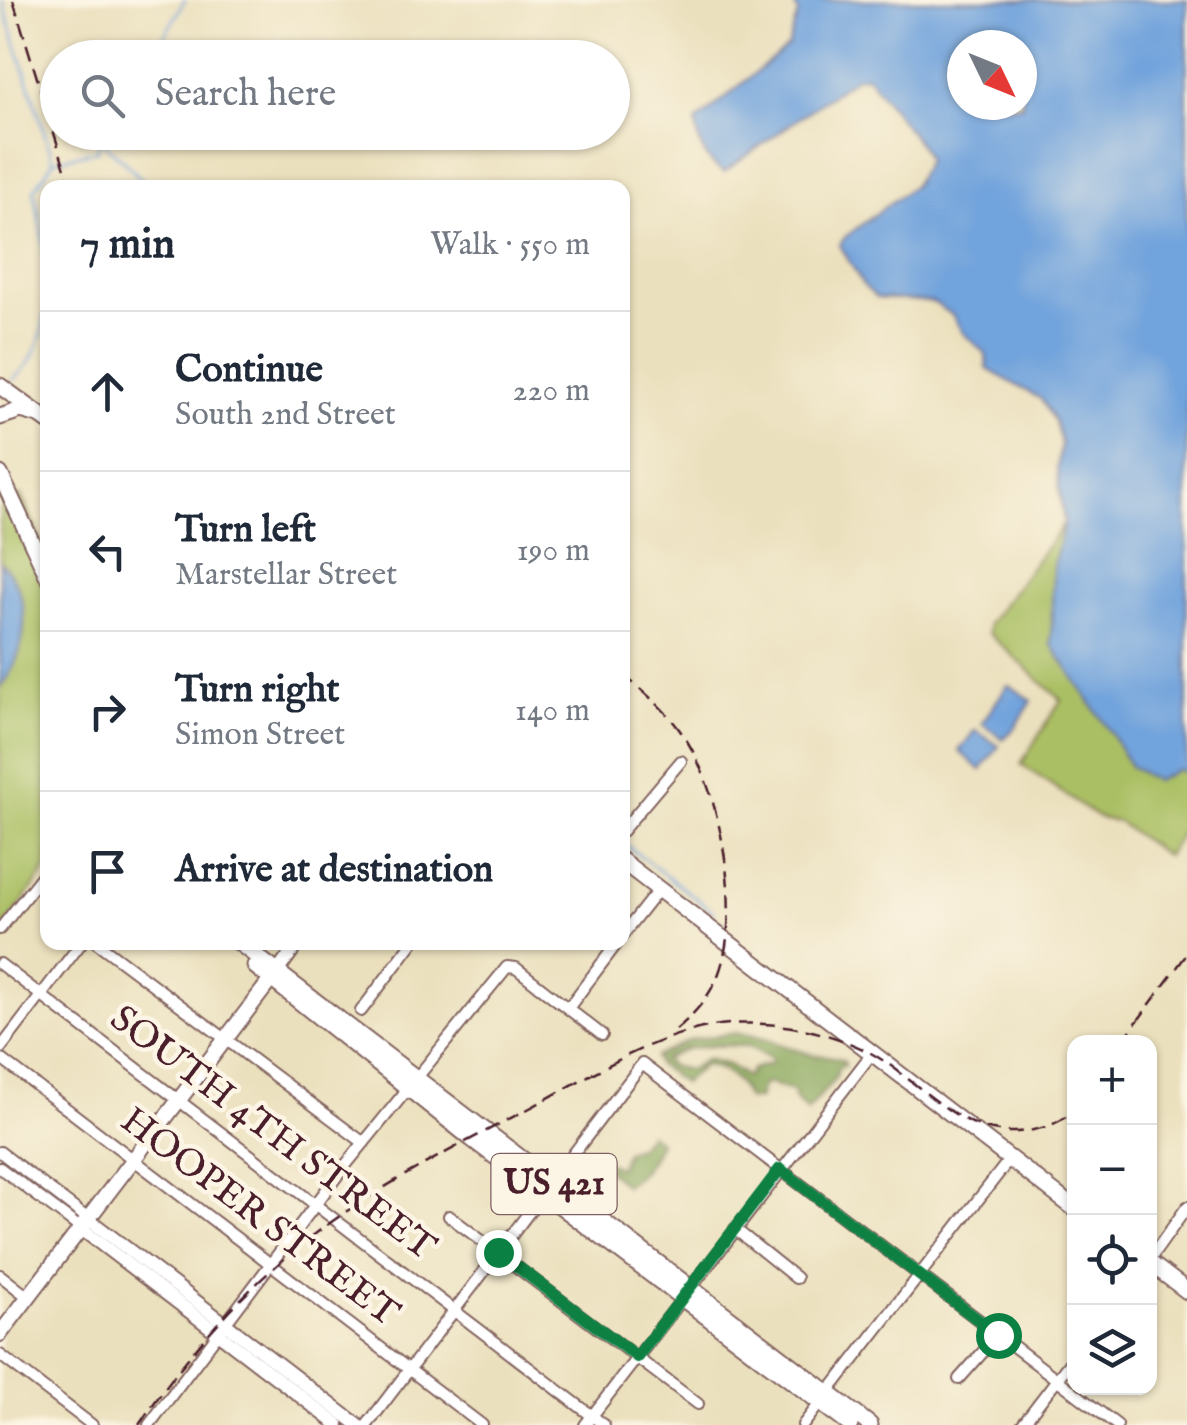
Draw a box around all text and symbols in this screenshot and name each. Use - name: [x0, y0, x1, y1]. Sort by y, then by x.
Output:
- north arrow: [947, 30, 1037, 120]
- search box: [40, 40, 630, 150]
- icon: search: [75, 68, 130, 123]
- text: Search here: [155, 71, 336, 119]
- text: 7 min: [80, 219, 175, 272]
- text: Walk · 550 m: [430, 225, 590, 266]
- text: Continue: [175, 347, 323, 395]
- icon: ahead: [80, 364, 135, 419]
- text: 220 m: [513, 371, 590, 412]
- text: South 2nd Street: [175, 395, 396, 436]
- text: Turn left: [175, 507, 316, 555]
- icon: left: [80, 524, 135, 579]
- text: 190 m: [517, 531, 590, 572]
- text: Marstellar Street: [175, 555, 397, 596]
- text: Turn right: [175, 667, 339, 715]
- icon: right: [80, 684, 135, 739]
- text: 140 m: [515, 691, 590, 732]
- text: Simon Street: [175, 715, 345, 756]
- icon: arrive: [80, 844, 135, 899]
- text: Arrive at destination: [175, 847, 493, 895]
- street label: SOUTH 4TH STREET: [100, 996, 445, 1272]
- map controls: [1067, 1035, 1157, 1395]
- button: +: [1067, 1035, 1157, 1125]
- street label: HOOPER STREET: [110, 1098, 408, 1339]
- button: −: [1067, 1125, 1157, 1215]
- road number: US 421: [492, 1154, 616, 1214]
- button: locate: [1067, 1215, 1157, 1305]
- route end: [476, 1230, 522, 1276]
- button: layers: [1067, 1305, 1157, 1395]
- route start: [976, 1313, 1022, 1359]

